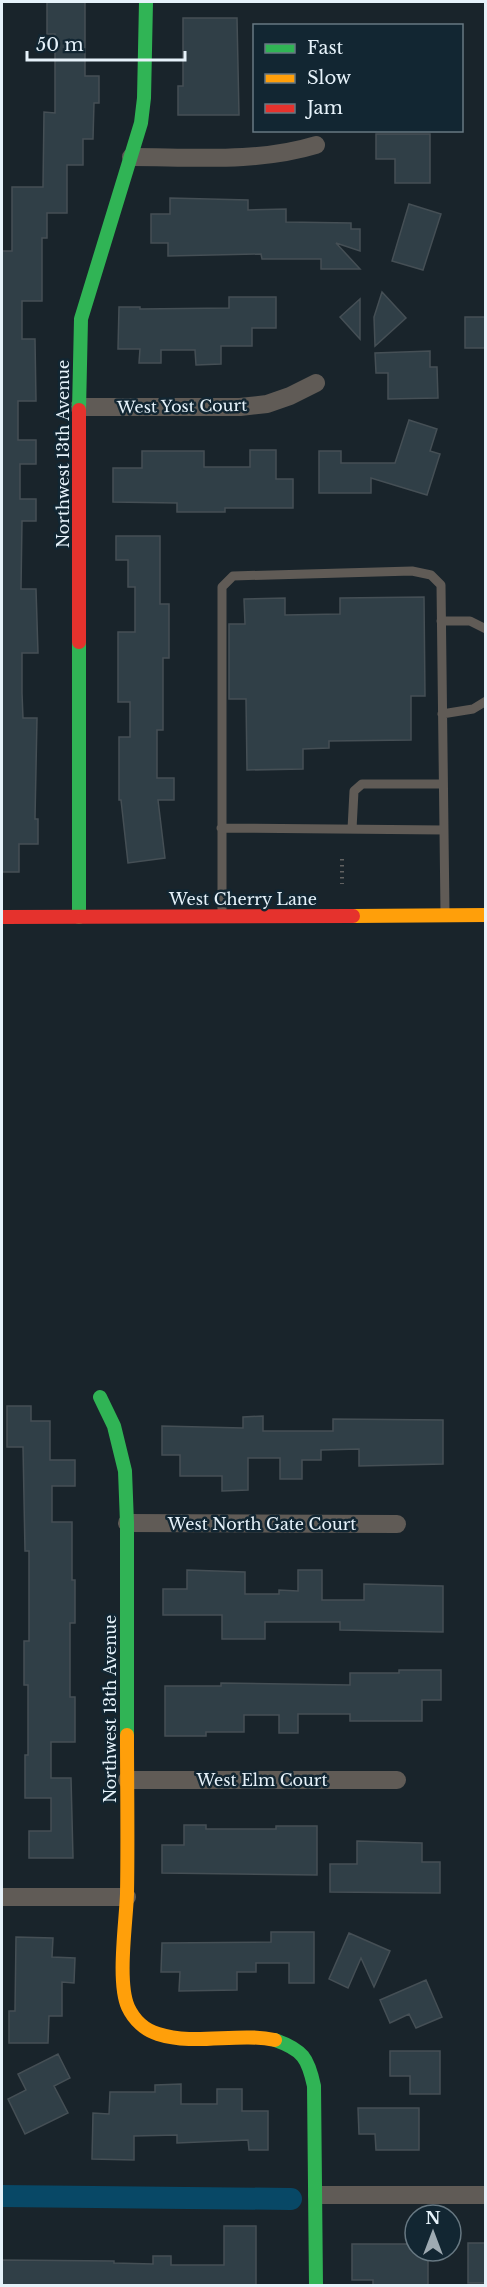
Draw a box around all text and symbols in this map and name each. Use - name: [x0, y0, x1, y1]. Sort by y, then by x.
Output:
- scale bar: [27, 24, 184, 62]
- legend: [253, 24, 463, 132]
- text: 50 m: [36, 34, 84, 56]
- text: Fast: [307, 37, 344, 59]
- text: Slow: [307, 67, 352, 89]
- text: Jam: [305, 97, 343, 119]
- street label: Northwest 13th Avenue: [53, 360, 73, 548]
- street label: West Yost Court: [116, 395, 247, 417]
- street label: West Cherry Lane: [168, 889, 317, 909]
- street label: West North Gate Court: [167, 1514, 356, 1534]
- street label: Northwest 13th Avenue: [100, 1615, 120, 1803]
- street label: West Elm Court: [196, 1770, 327, 1790]
- north arrow: [403, 2203, 463, 2263]
- text: N: [425, 2208, 441, 2228]

